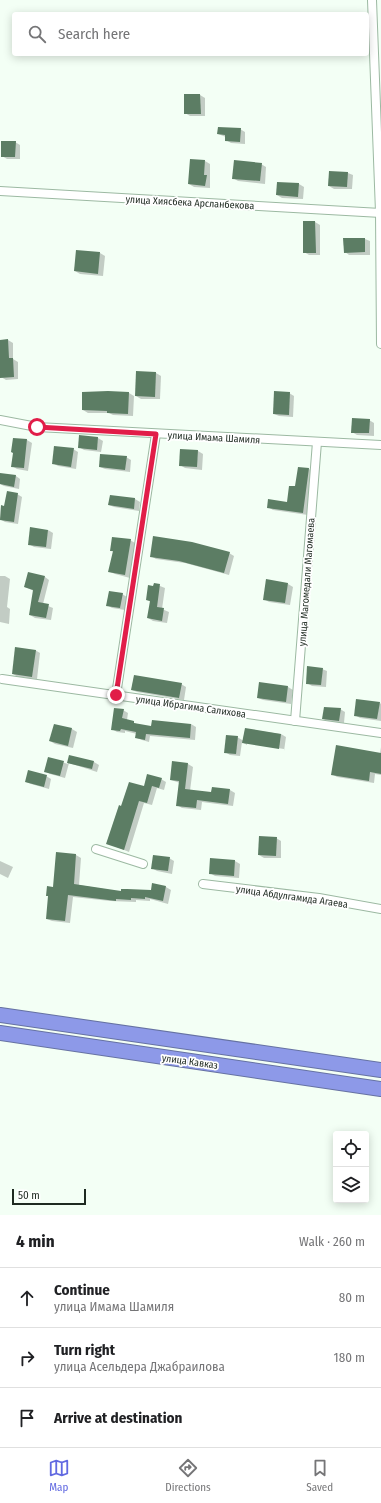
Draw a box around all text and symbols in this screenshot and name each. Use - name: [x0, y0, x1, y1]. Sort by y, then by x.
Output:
- search box: [12, 12, 369, 56]
- icon: search: [26, 23, 48, 45]
- text: Search here: [58, 25, 130, 43]
- street label: улица Хиясбека Арсланбекова: [125, 194, 255, 212]
- route start: [28, 418, 46, 436]
- street label: улица Имама Шамиля: [167, 430, 260, 446]
- street label: улица Магомедали Магомаева: [297, 517, 317, 647]
- route end: [107, 686, 125, 704]
- street label: улица Ибрагима Салихова: [135, 693, 247, 721]
- street label: улица Абдулгамида Агаева: [235, 883, 349, 911]
- street label: улица Кавказ: [161, 1052, 219, 1072]
- map controls: [333, 1131, 369, 1203]
- button: locate: [333, 1131, 369, 1167]
- button: layers: [333, 1167, 369, 1203]
- scale bar: [12, 1187, 86, 1206]
- text: 50 m: [18, 1189, 40, 1202]
- text: 4 min: [16, 1231, 55, 1252]
- text: Walk · 260 m: [299, 1234, 365, 1249]
- text: Continue: [54, 1281, 110, 1299]
- icon: ahead: [16, 1287, 38, 1309]
- text: 80 m: [339, 1290, 365, 1305]
- text: улица Имама Шамиля: [54, 1299, 174, 1314]
- text: Turn right: [54, 1341, 115, 1359]
- icon: right: [16, 1347, 38, 1369]
- text: 180 m: [334, 1350, 365, 1365]
- text: улица Асельдера Джабраилова: [54, 1359, 225, 1374]
- icon: arrive: [16, 1407, 38, 1429]
- text: Arrive at destination: [54, 1409, 182, 1427]
- tab: Map: [48, 1457, 70, 1494]
- tab: Directions: [165, 1457, 211, 1494]
- tab: Saved: [306, 1457, 333, 1494]

